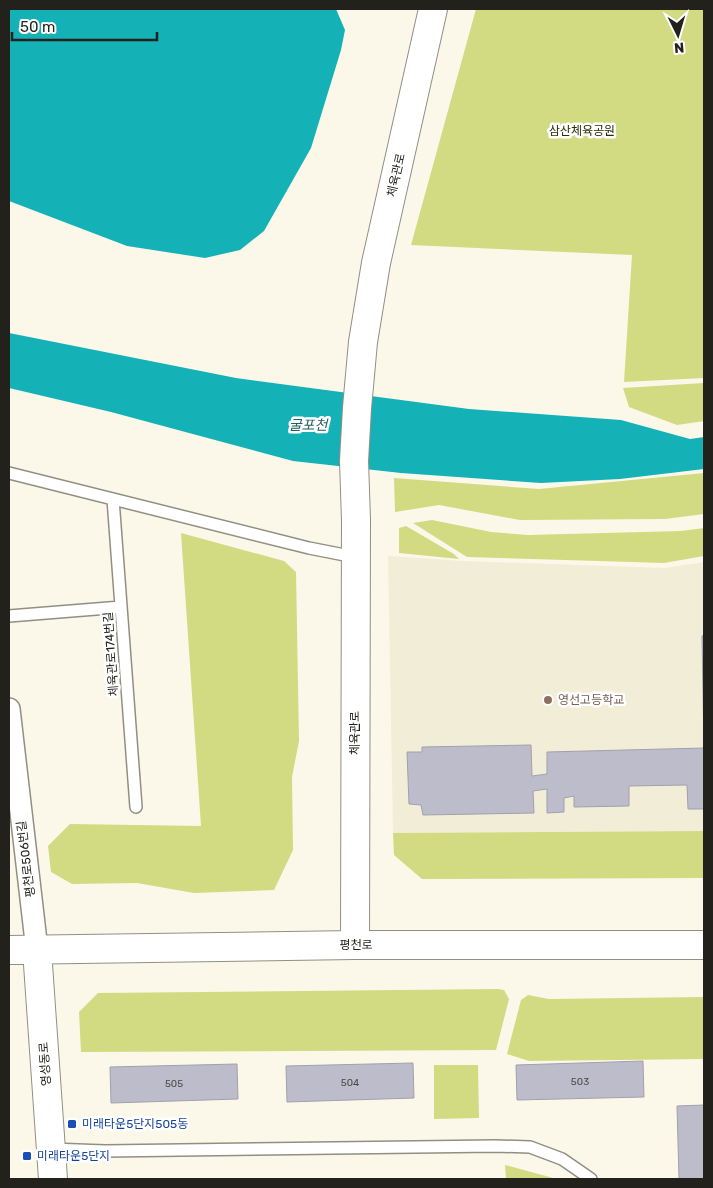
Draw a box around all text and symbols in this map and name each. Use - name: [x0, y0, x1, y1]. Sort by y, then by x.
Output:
- scale bar: [12, 10, 158, 42]
- north arrow: [653, 10, 703, 60]
- text: 50 m: [20, 18, 55, 36]
- text: N: [673, 39, 685, 56]
- park label: 삼산체육공원: [549, 124, 615, 138]
- street label: 체육관로: [384, 152, 408, 198]
- water label: 굴포천: [289, 417, 328, 434]
- street label: 체육관로174번길: [101, 611, 121, 697]
- place label: 영선고등학교: [558, 693, 624, 707]
- marker: 영선고등학교: [542, 694, 554, 706]
- street label: 체육관로: [348, 711, 362, 755]
- street label: 평천로506번길: [14, 820, 38, 898]
- street label: 평천로: [339, 938, 373, 952]
- street label: 영성동로: [36, 1041, 54, 1087]
- house number: 503: [571, 1076, 589, 1088]
- house number: 504: [341, 1077, 359, 1089]
- house number: 505: [165, 1078, 183, 1090]
- place label: 미래타운5단지505동: [82, 1117, 188, 1131]
- marker: 미래타운5단지505동: [66, 1118, 78, 1130]
- place label: 미래타운5단지: [37, 1149, 110, 1163]
- marker: 미래타운5단지: [21, 1150, 33, 1162]

